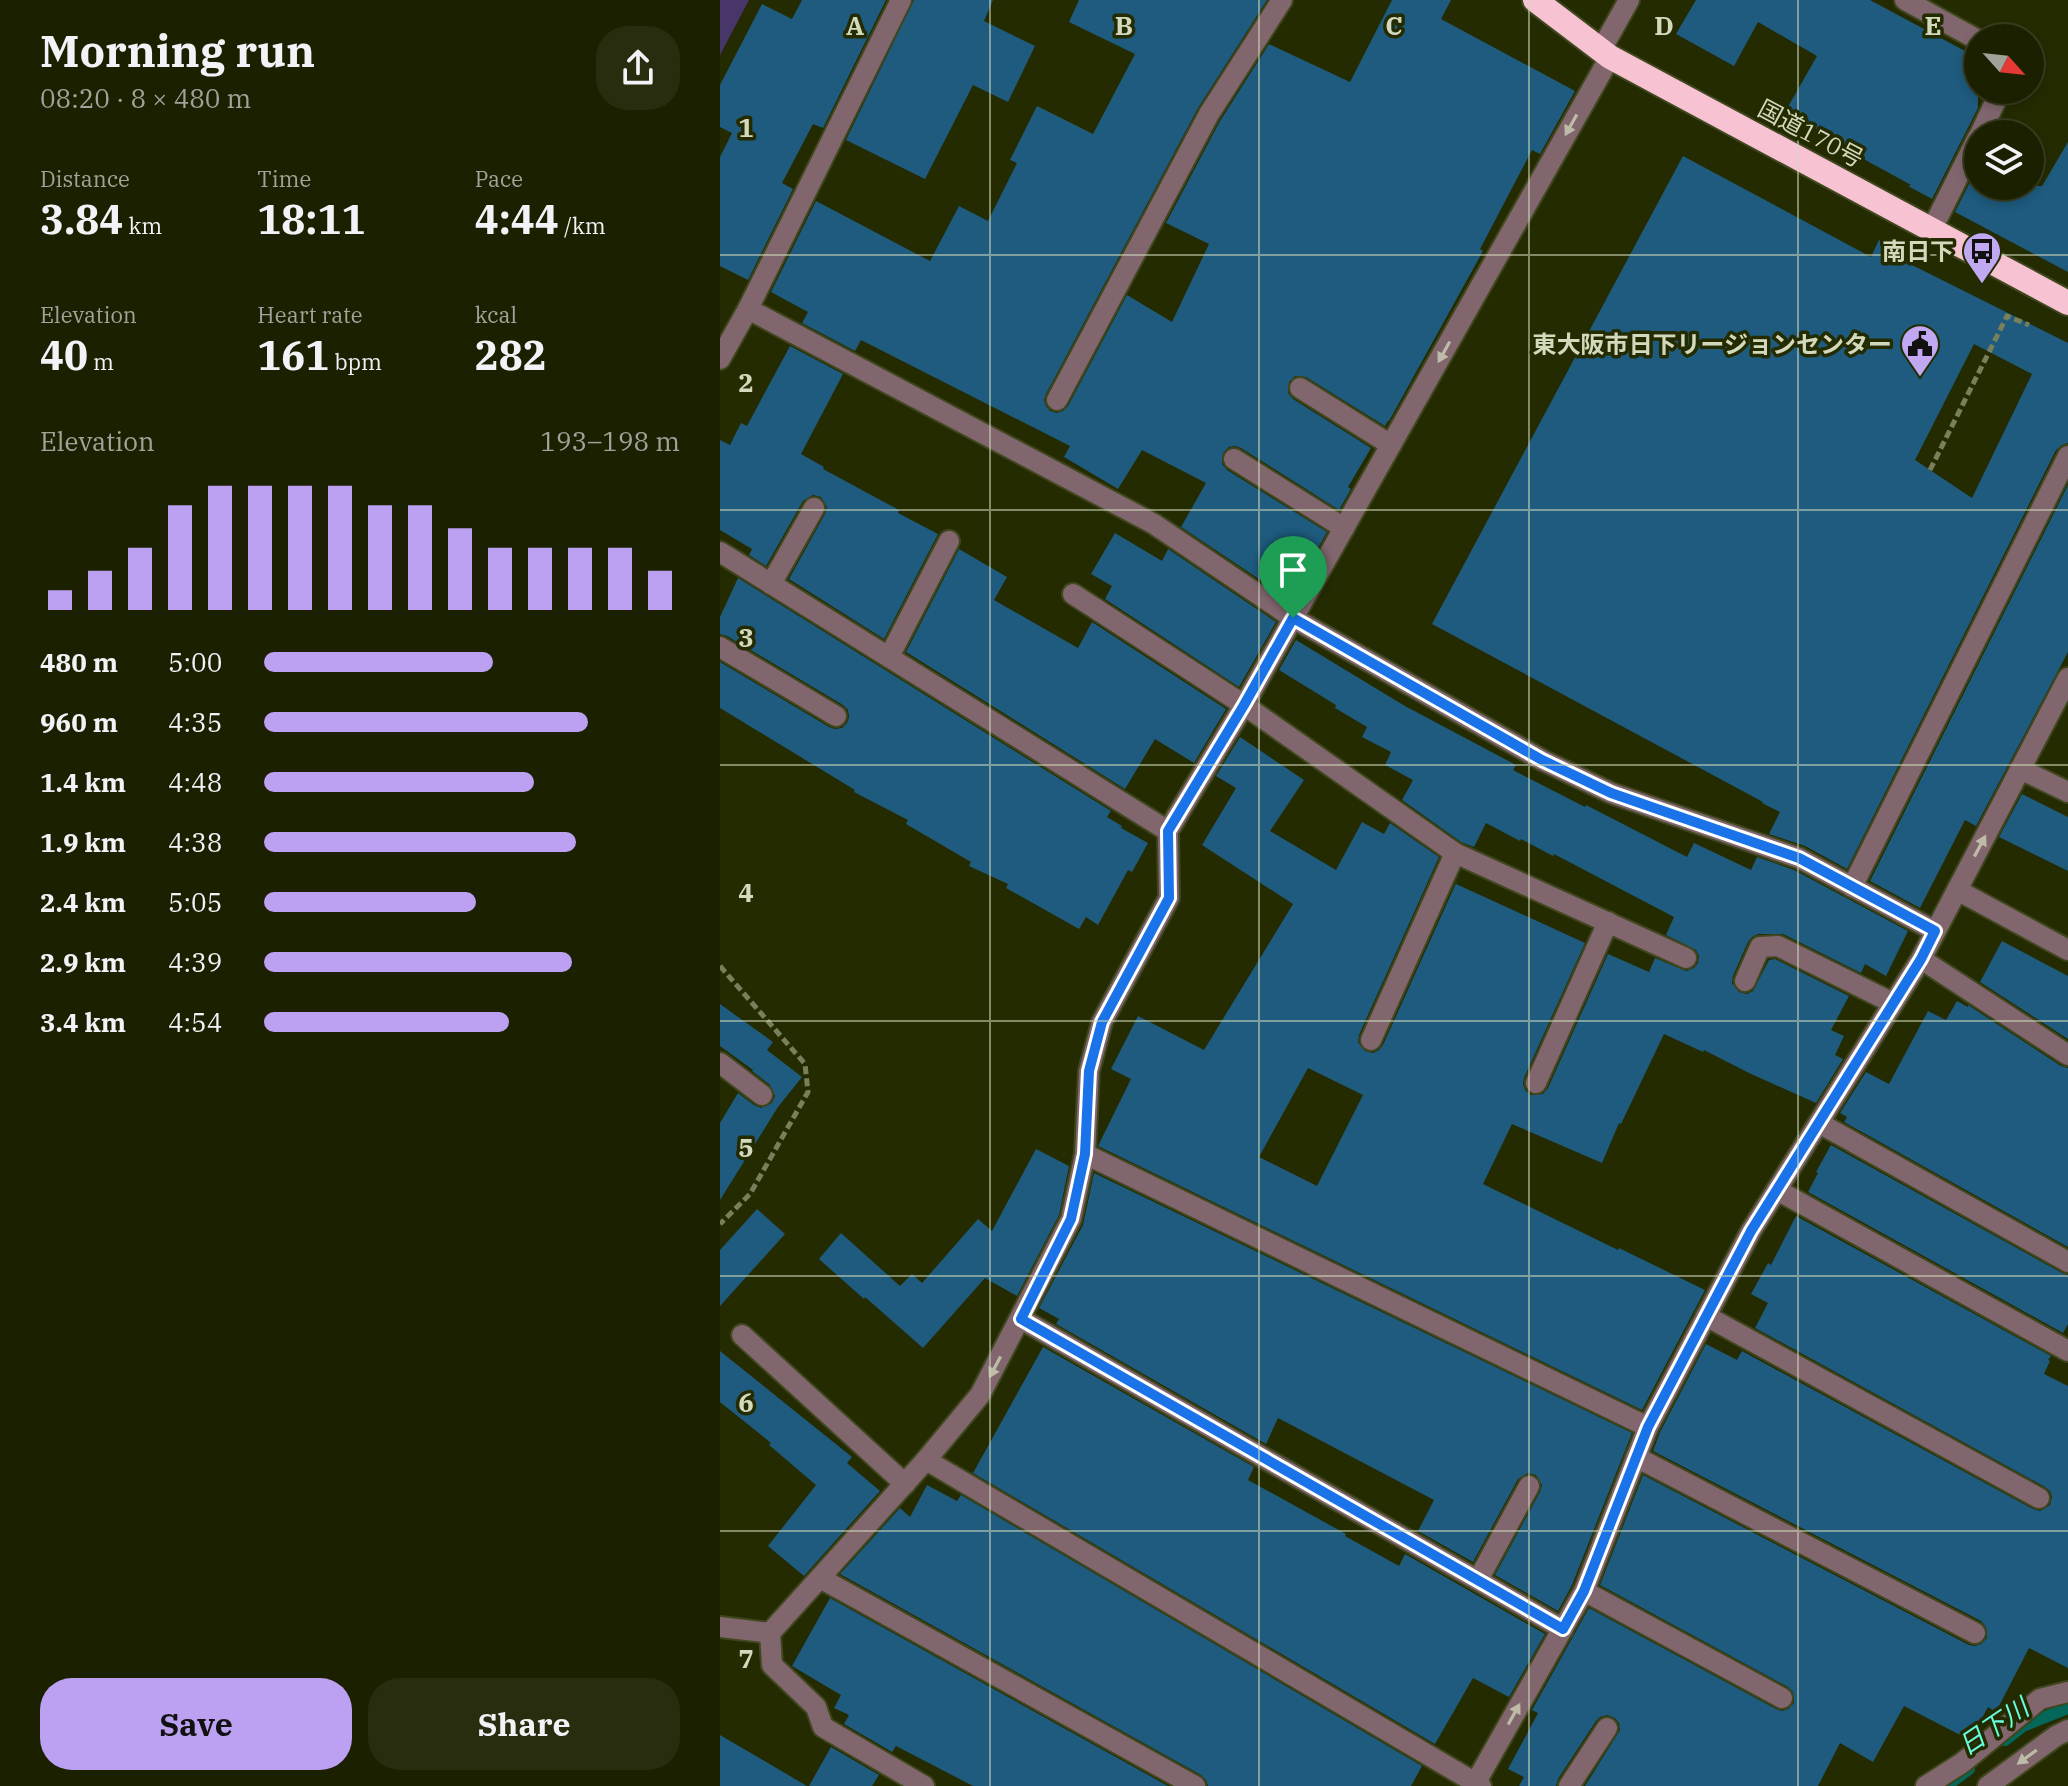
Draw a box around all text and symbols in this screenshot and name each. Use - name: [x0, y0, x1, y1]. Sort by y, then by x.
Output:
- text: A: [846, 8, 864, 42]
- text: B: [1115, 8, 1133, 42]
- text: C: [1385, 8, 1403, 42]
- text: D: [1654, 8, 1674, 42]
- text: E: [1924, 8, 1942, 42]
- text: Morning run: [40, 22, 315, 79]
- north arrow: [1964, 24, 2044, 104]
- map controls: [1964, 24, 2044, 200]
- button: share: [596, 26, 680, 110]
- text: 08:20 · 8 × 480 m: [40, 81, 251, 115]
- street label: 国道170号: [1753, 92, 1869, 174]
- text: 1: [738, 110, 754, 144]
- one-way arrow: [1565, 114, 1579, 136]
- button: layers: [1964, 120, 2044, 200]
- text: Distance: [40, 164, 130, 193]
- text: Time: [257, 164, 311, 193]
- text: Pace: [475, 164, 523, 193]
- text: 3.84: [40, 193, 123, 245]
- text: 18:11: [257, 193, 365, 245]
- text: 4:44: [475, 193, 559, 245]
- text: km: [123, 211, 162, 240]
- text: /km: [559, 211, 606, 240]
- bus stop icon: 南日下: [1961, 230, 2003, 285]
- place label: 南日下: [1882, 235, 1954, 267]
- text: Elevation: [40, 300, 137, 329]
- text: Heart rate: [257, 300, 363, 329]
- text: kcal: [475, 300, 517, 329]
- public building icon: 東大阪市日下リージョンセンター: [1899, 323, 1941, 378]
- place label: 東大阪市日下リージョンセンター: [1532, 328, 1892, 360]
- text: 40: [40, 329, 88, 381]
- text: 161: [257, 329, 329, 381]
- text: 282: [475, 329, 547, 381]
- one-way arrow: [1437, 340, 1451, 363]
- text: m: [88, 347, 114, 376]
- text: bpm: [329, 347, 382, 376]
- text: 2: [738, 365, 754, 399]
- text: Elevation: [40, 424, 155, 458]
- text: 193–198 m: [540, 424, 680, 458]
- pin: [1259, 536, 1327, 618]
- icon: arrive: [1271, 548, 1315, 592]
- text: 3: [738, 620, 754, 654]
- text: 480 m: [40, 645, 118, 679]
- text: 5:00: [168, 645, 222, 679]
- text: 960 m: [40, 705, 118, 739]
- text: 4:35: [168, 705, 222, 739]
- text: 1.4 km: [40, 765, 126, 799]
- text: 4:48: [168, 765, 222, 799]
- text: 1.9 km: [40, 825, 126, 859]
- text: 4:38: [168, 825, 222, 859]
- one-way arrow: [1974, 834, 1987, 857]
- text: 4: [738, 875, 754, 909]
- text: 2.4 km: [40, 885, 126, 919]
- text: 5:05: [168, 885, 222, 919]
- text: 2.9 km: [40, 945, 126, 979]
- text: 4:39: [168, 945, 222, 979]
- text: 3.4 km: [40, 1005, 126, 1039]
- text: 4:54: [168, 1005, 222, 1039]
- text: 5: [738, 1130, 754, 1164]
- one-way arrow: [988, 1356, 1001, 1379]
- text: 6: [738, 1385, 754, 1419]
- text: 7: [738, 1641, 754, 1675]
- button: Save: [40, 1678, 352, 1770]
- button: Share: [368, 1678, 680, 1770]
- water label: 日下川: [1951, 1688, 2037, 1762]
- one-way arrow: [1507, 1703, 1521, 1726]
- one-way arrow: [2017, 1749, 2038, 1764]

